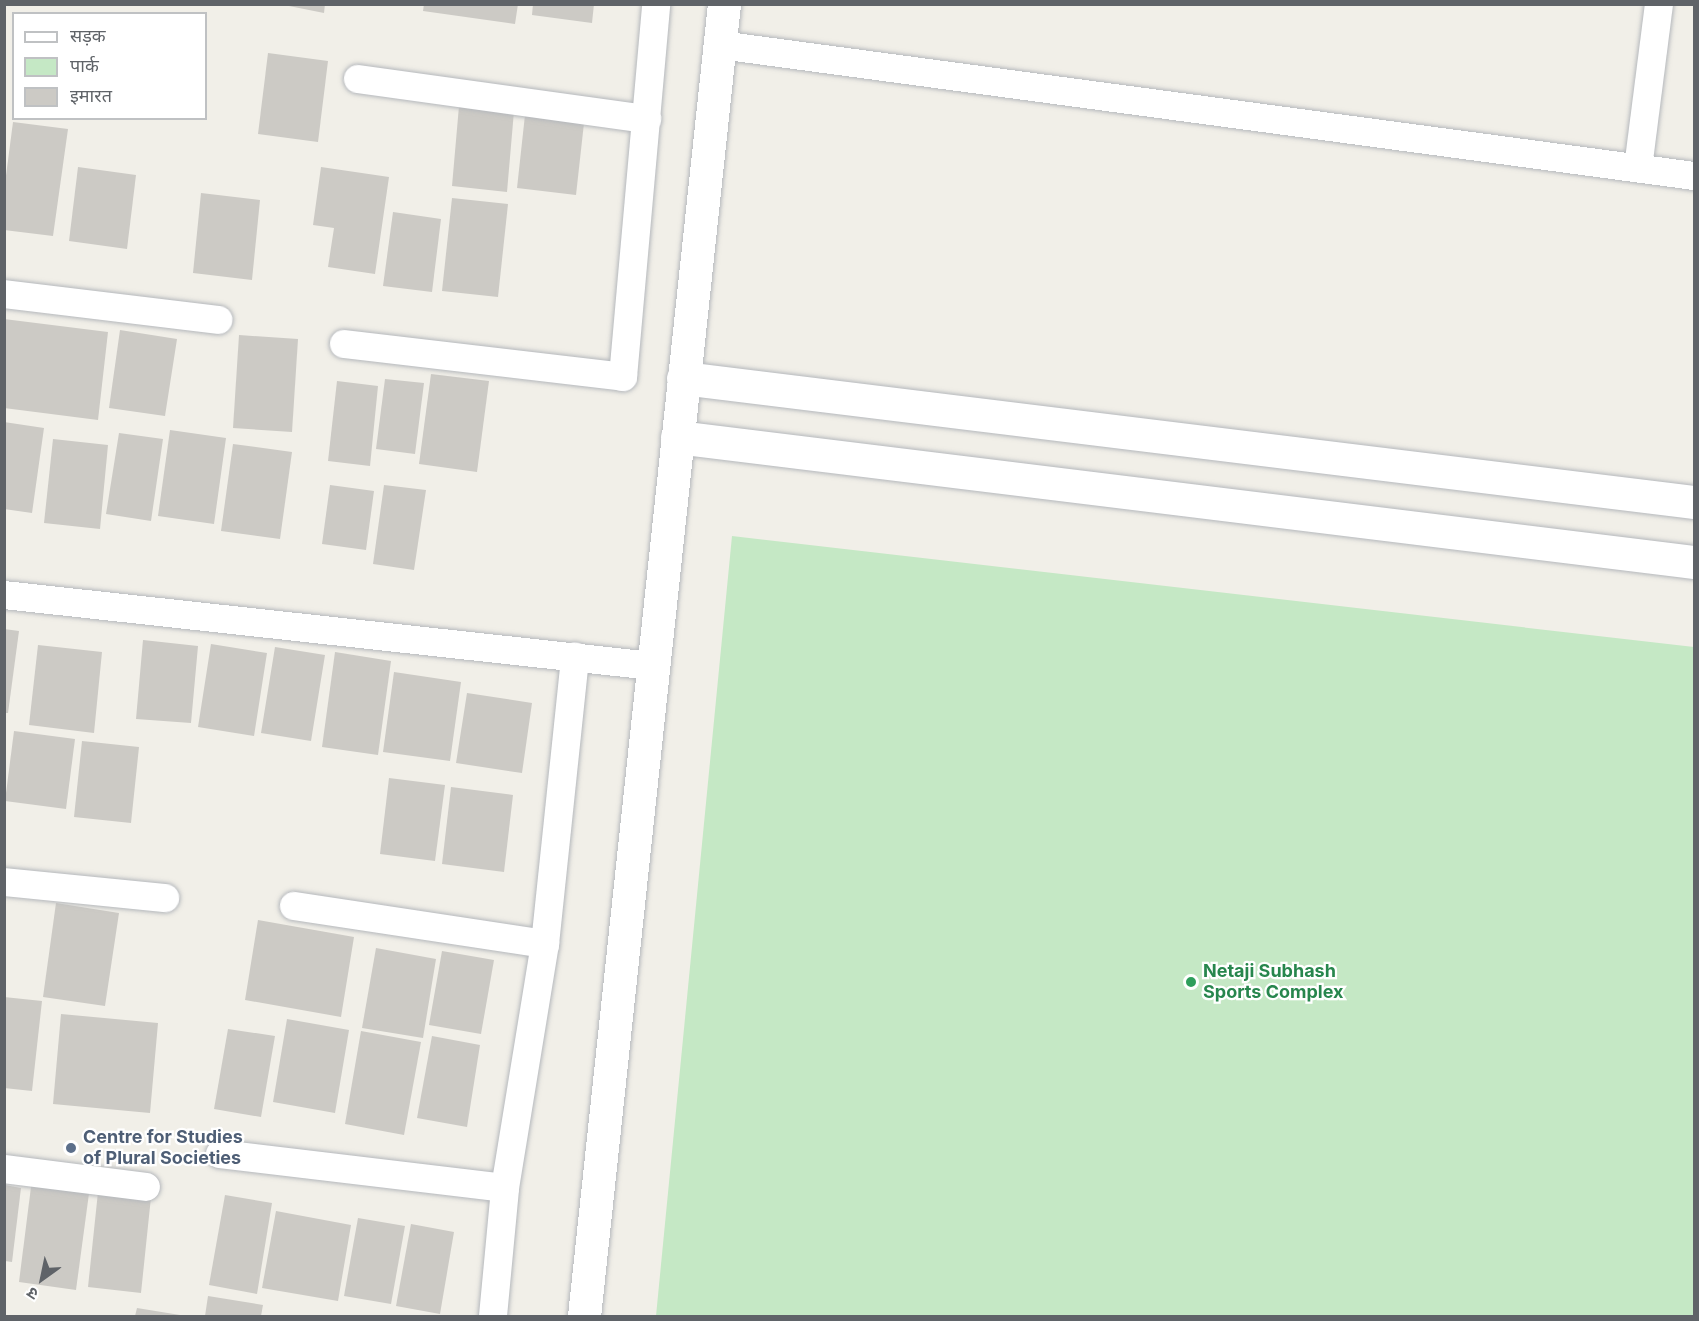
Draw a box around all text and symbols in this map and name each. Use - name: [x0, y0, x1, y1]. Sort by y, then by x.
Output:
- legend: [12, 12, 207, 120]
- text: सड़क: [70, 25, 106, 46]
- text: पार्क: [70, 55, 99, 76]
- text: इमारत: [70, 85, 112, 106]
- place label: Netaji Subhash Sports Complex: [1203, 961, 1343, 1004]
- marker: Netaji Subhash Sports Complex: [1184, 975, 1198, 989]
- place label: Centre for Studies of Plural Societies: [83, 1127, 243, 1170]
- marker: Centre for Studies of Plural Societies: [64, 1141, 78, 1155]
- north arrow: [12, 1249, 72, 1309]
- text: उ: [23, 1283, 42, 1305]

